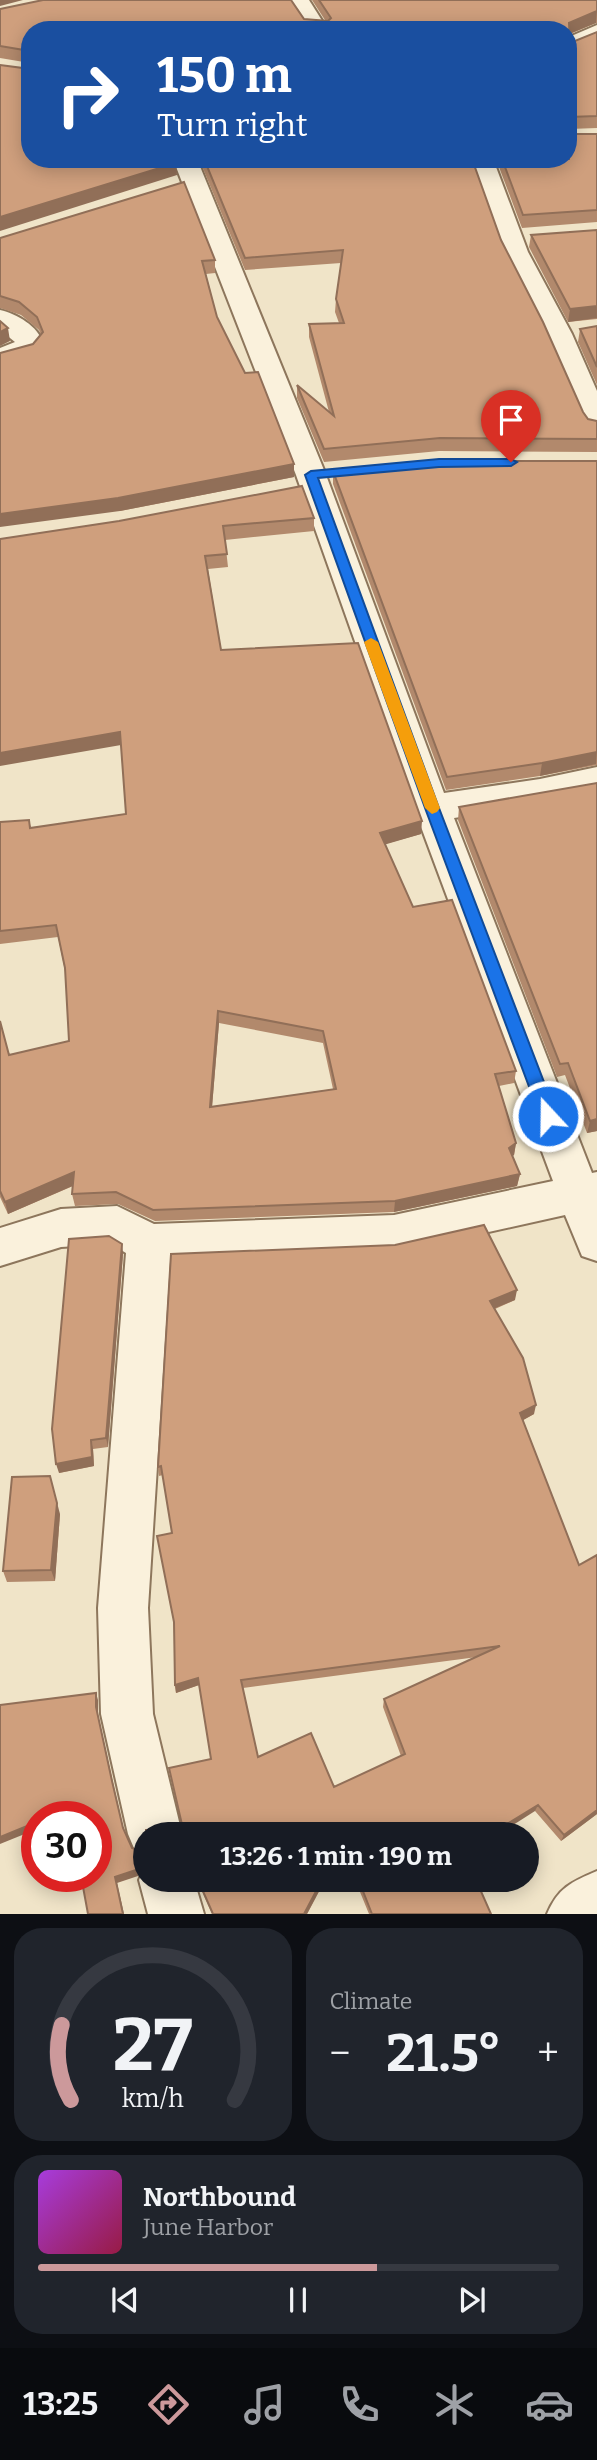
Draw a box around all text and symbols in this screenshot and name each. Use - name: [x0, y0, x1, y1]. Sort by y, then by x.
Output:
- text: 150 m: [157, 46, 292, 105]
- icon: right: [42, 49, 133, 140]
- text: Turn right: [157, 106, 308, 144]
- pin: [481, 390, 541, 462]
- icon: arrive: [492, 401, 530, 439]
- position arrow: [511, 1079, 585, 1153]
- speed limit sign: 30: [21, 1801, 112, 1892]
- text: 13:26 · 1 min · 190 m: [220, 1841, 452, 1872]
- text: Climate: [330, 1987, 412, 2015]
- text: 27: [113, 2003, 193, 2090]
- text: 21.5°: [386, 2022, 501, 2085]
- text: −: [330, 2030, 350, 2076]
- text: +: [537, 2030, 559, 2076]
- text: km/h: [122, 2084, 184, 2114]
- text: Northbound: [143, 2182, 296, 2213]
- text: June Harbor: [143, 2213, 273, 2241]
- icon: previous: [106, 2281, 144, 2319]
- icon: pause: [279, 2281, 317, 2319]
- icon: next: [453, 2281, 491, 2319]
- icon: directions: [144, 2380, 193, 2429]
- icon: music: [240, 2380, 289, 2429]
- icon: phone: [335, 2380, 384, 2429]
- icon: climate: [430, 2380, 479, 2429]
- icon: car: [525, 2380, 574, 2429]
- text: 13:25: [23, 2385, 98, 2423]

